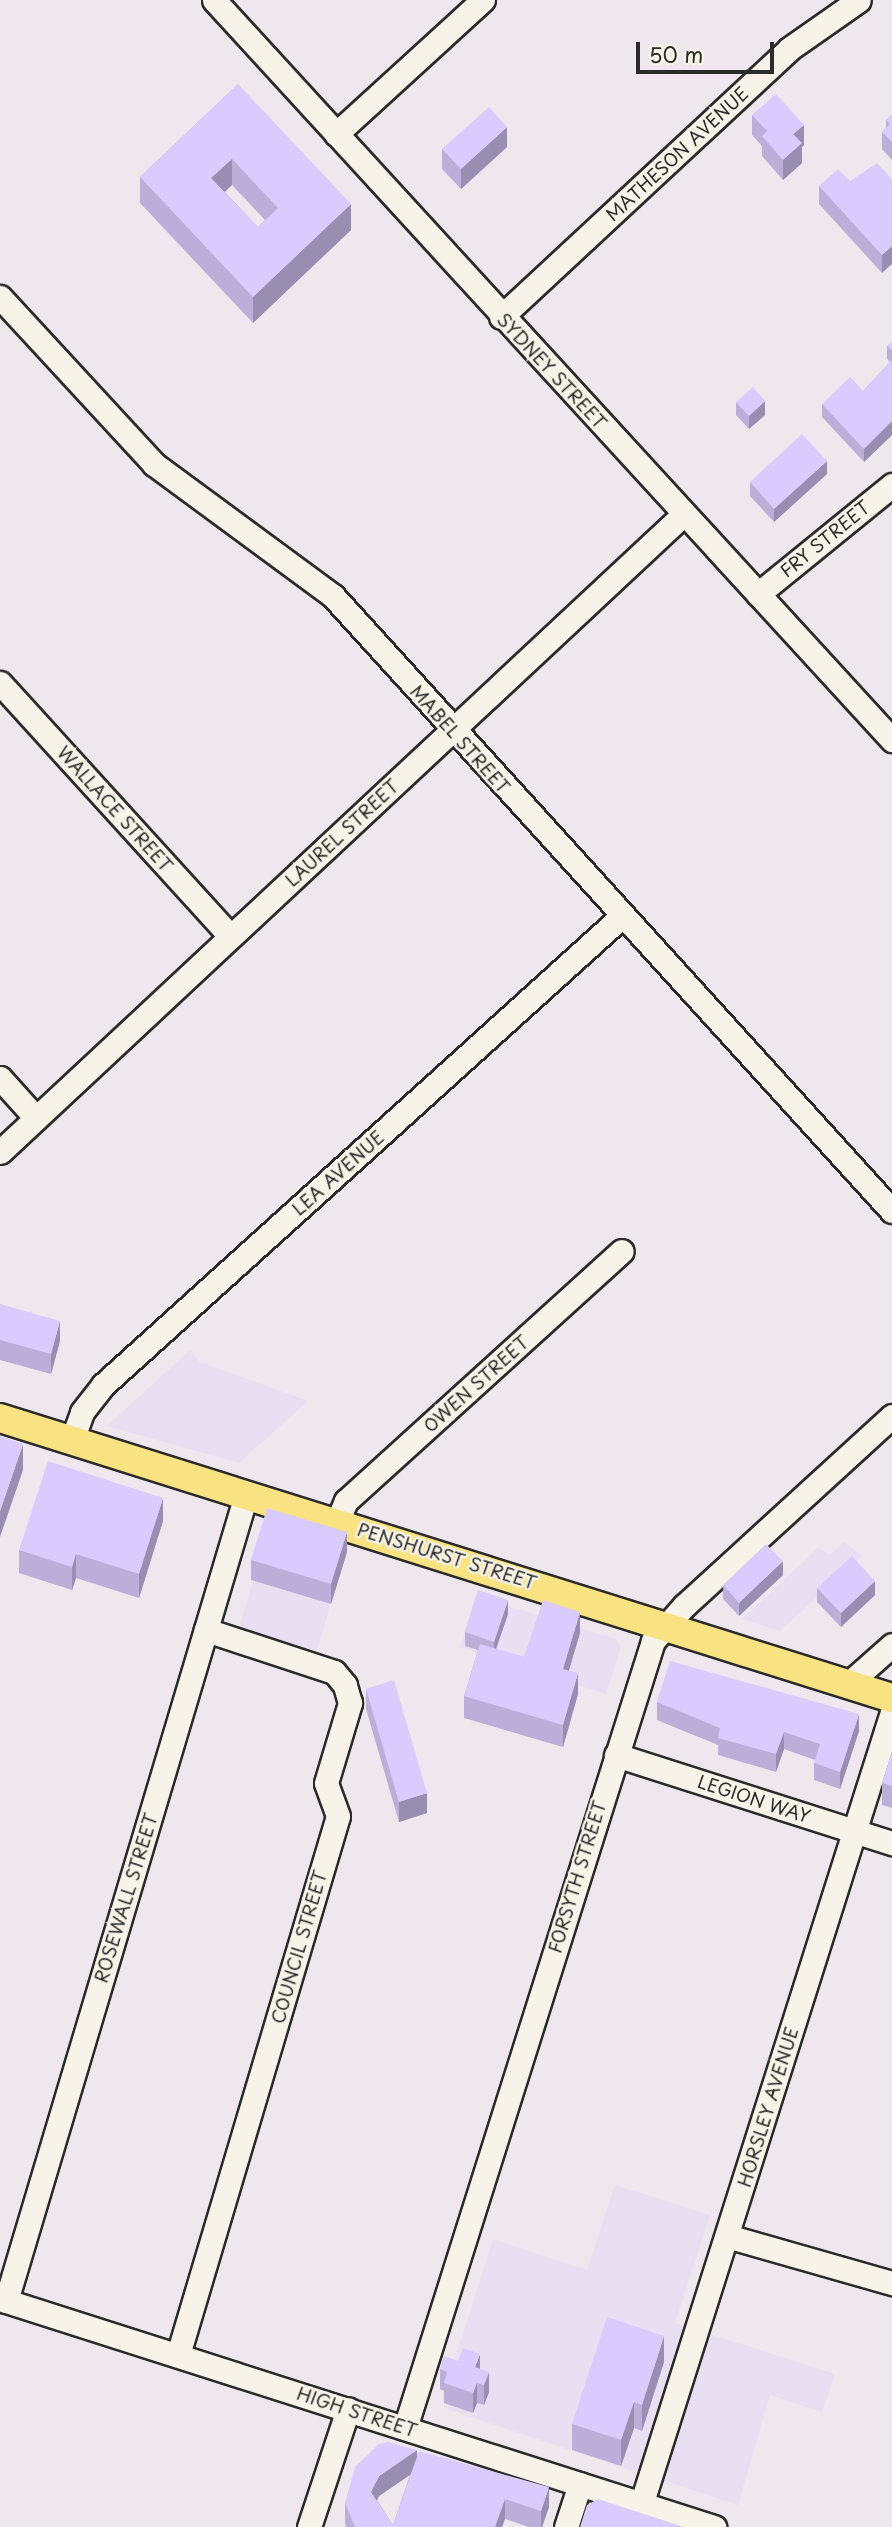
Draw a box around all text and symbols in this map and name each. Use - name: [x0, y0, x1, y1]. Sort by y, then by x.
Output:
- scale bar: [640, 28, 778, 72]
- text: 50 m: [649, 38, 703, 70]
- street label: MATHESON AVENUE: [601, 82, 753, 226]
- street label: SYDNEY STREET: [492, 308, 612, 434]
- street label: FRY STREET: [776, 496, 874, 582]
- street label: MABEL STREET: [405, 680, 515, 798]
- street label: WALLACE STREET: [52, 740, 178, 878]
- street label: LAUREL STREET: [280, 775, 404, 891]
- street label: LEA AVENUE: [288, 1126, 388, 1220]
- street label: OWEN STREET: [419, 1331, 533, 1437]
- street label: PENSHURST STREET: [353, 1518, 541, 1594]
- street label: LEGION WAY: [695, 1771, 813, 1827]
- street label: FORSYTH STREET: [543, 1797, 611, 1957]
- street label: ROSEWALL STREET: [90, 1810, 162, 1986]
- street label: COUNCIL STREET: [266, 1867, 332, 2027]
- street label: HORSLEY AVENUE: [733, 2024, 803, 2190]
- street label: HIGH STREET: [294, 2382, 420, 2442]

